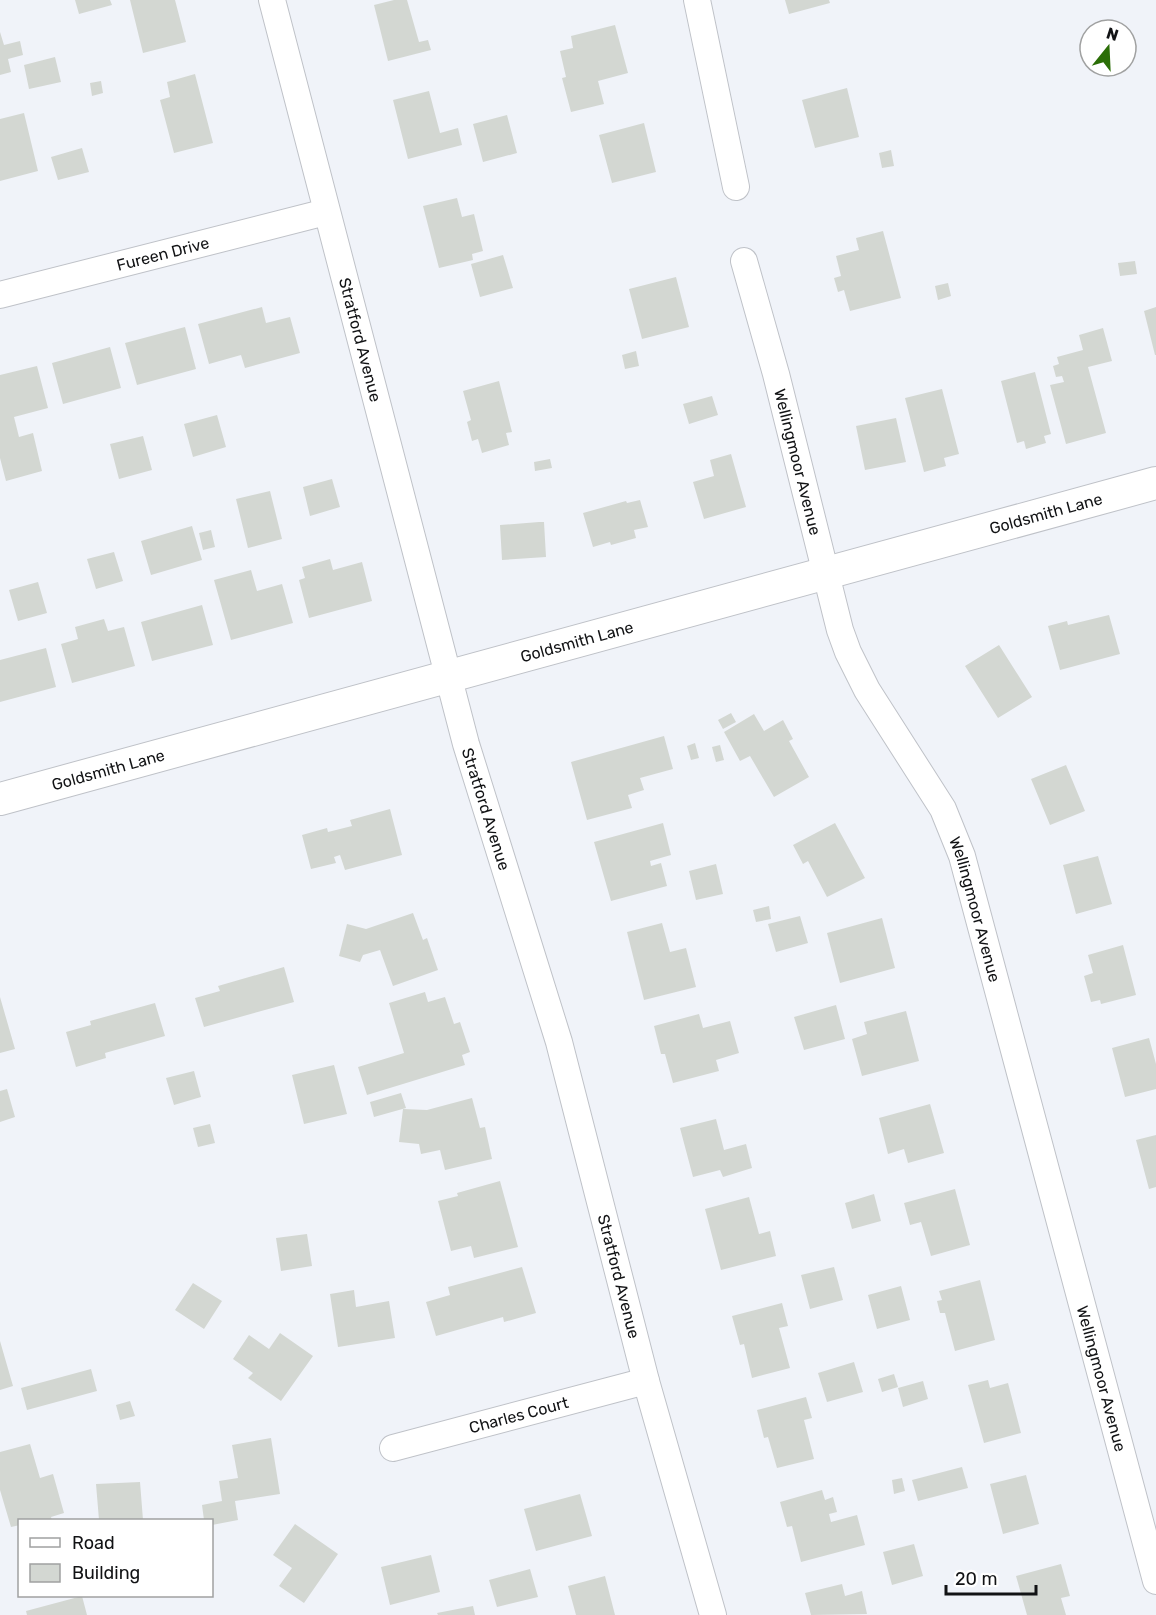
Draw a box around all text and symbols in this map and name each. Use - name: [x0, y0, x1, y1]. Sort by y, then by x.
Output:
- north arrow: [1078, 18, 1138, 78]
- text: N: [1104, 23, 1121, 45]
- street label: Fureen Drive: [114, 233, 211, 274]
- street label: Stratford Avenue: [335, 276, 386, 404]
- street label: Wellingmoor Avenue: [771, 387, 825, 537]
- street label: Goldsmith Lane: [987, 489, 1104, 538]
- street label: Goldsmith Lane: [518, 617, 635, 666]
- street label: Goldsmith Lane: [49, 745, 167, 794]
- street label: Stratford Avenue: [458, 745, 514, 873]
- street label: Wellingmoor Avenue: [946, 834, 1005, 984]
- street label: Stratford Avenue: [594, 1212, 644, 1340]
- street label: Wellingmoor Avenue: [1073, 1303, 1130, 1454]
- street label: Charles Court: [467, 1392, 570, 1437]
- legend: [18, 1519, 213, 1597]
- text: Road: [72, 1532, 115, 1554]
- scale bar: [946, 1558, 1036, 1596]
- text: Building: [72, 1562, 140, 1584]
- text: 20 m: [955, 1568, 997, 1590]

